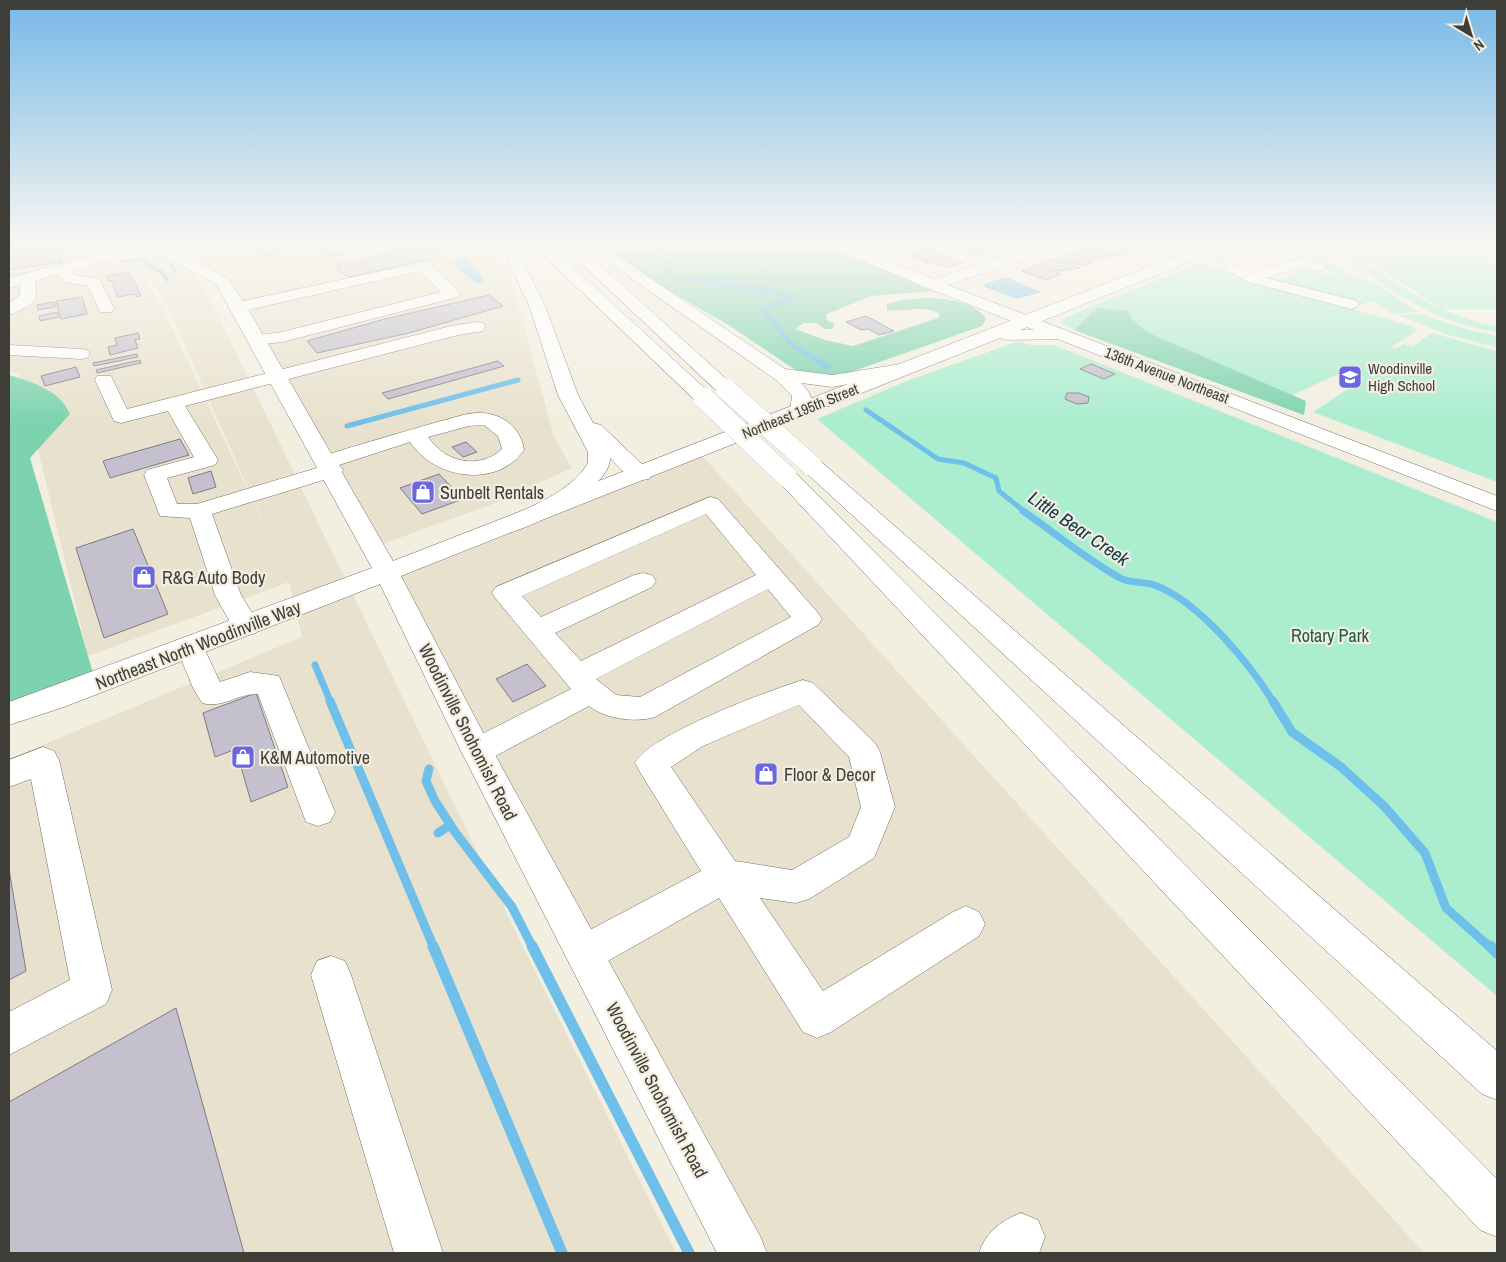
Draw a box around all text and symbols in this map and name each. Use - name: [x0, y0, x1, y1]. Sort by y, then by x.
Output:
- north arrow: [1446, 10, 1496, 60]
- text: N: [1470, 36, 1488, 55]
- street label: 136th Avenue Northeast: [1102, 342, 1233, 409]
- place label: Woodinville High School: [1368, 358, 1435, 396]
- school or university icon: Woodinville High School: [1337, 364, 1363, 390]
- street label: Northeast 195th Street: [739, 378, 862, 444]
- shop icon: Sunbelt Rentals: [410, 479, 436, 505]
- place label: Sunbelt Rentals: [440, 480, 544, 505]
- water label: Little Bear Creek: [1023, 485, 1136, 572]
- shop icon: R&G Auto Body: [131, 564, 157, 590]
- place label: R&G Auto Body: [162, 565, 266, 590]
- street label: Northeast North Woodinville Way: [92, 594, 305, 696]
- park label: Rotary Park: [1291, 623, 1370, 648]
- street label: Woodinville Snohomish Road: [413, 639, 523, 825]
- shop icon: K&M Automotive: [230, 744, 256, 770]
- place label: K&M Automotive: [260, 745, 370, 770]
- shop icon: Floor & Decor: [753, 761, 779, 787]
- place label: Floor & Decor: [784, 762, 875, 787]
- street label: Woodinville Snohomish Road: [600, 998, 714, 1182]

